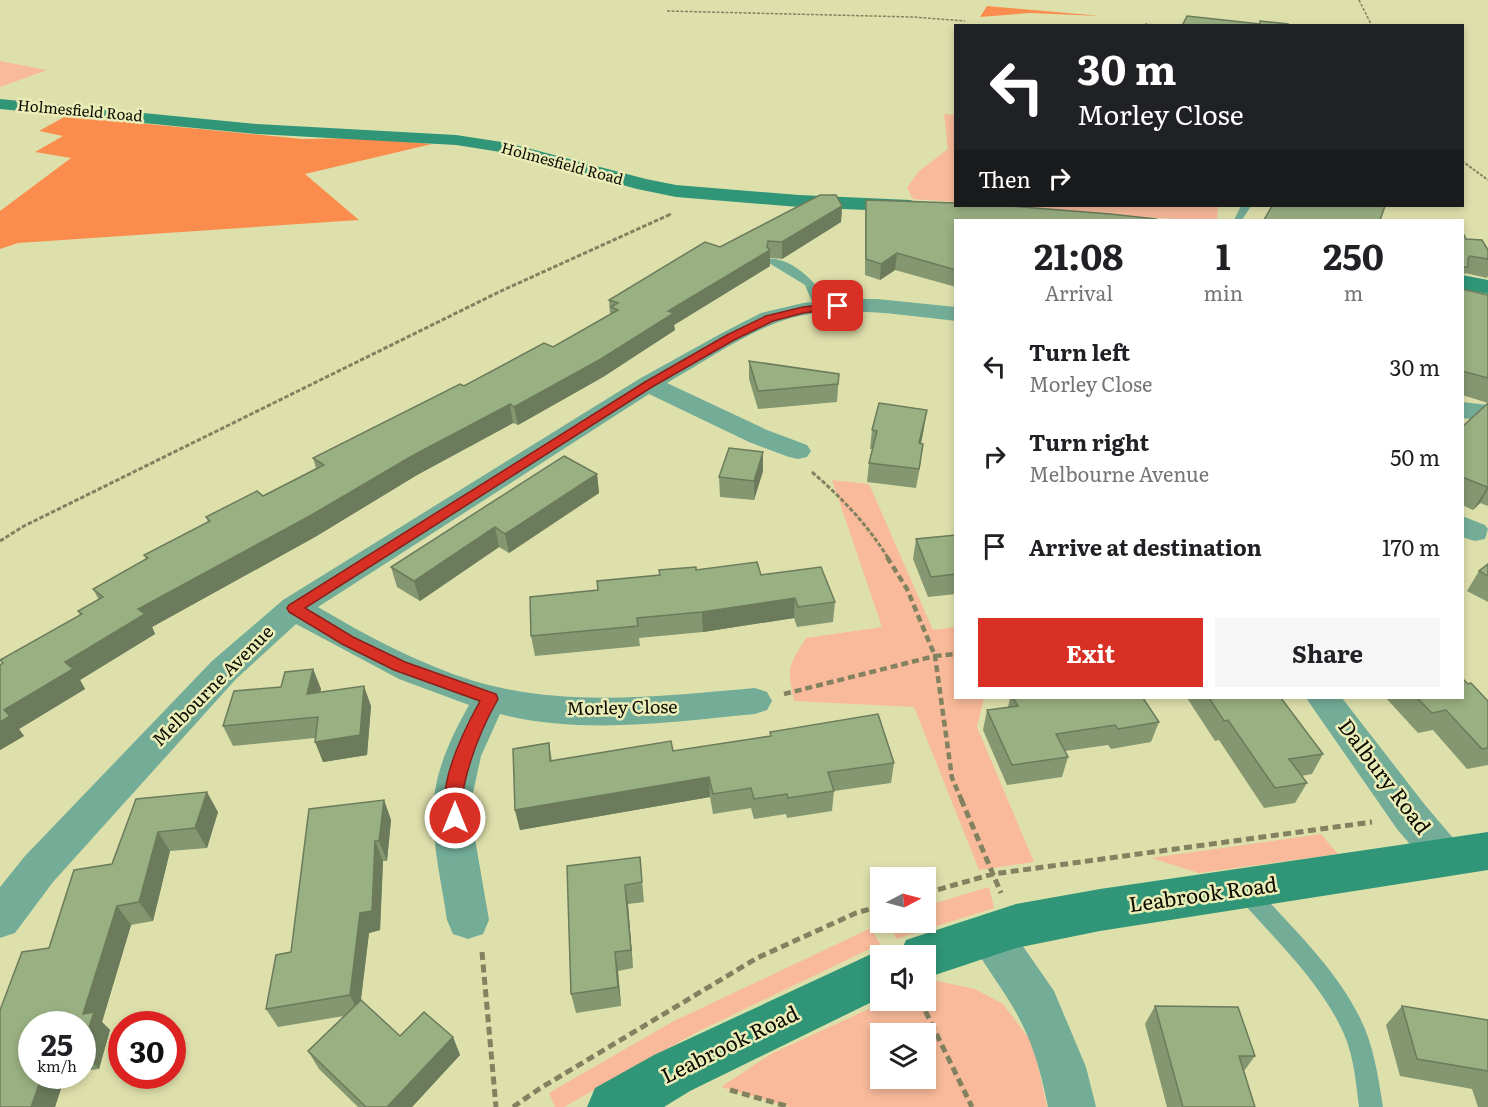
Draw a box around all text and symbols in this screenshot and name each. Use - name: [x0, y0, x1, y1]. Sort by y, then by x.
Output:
- text: 30 m: [1077, 36, 1177, 98]
- icon: left: [978, 48, 1056, 126]
- street label: Holmesfield Road: [17, 93, 144, 126]
- text: Morley Close: [1077, 93, 1244, 133]
- street label: Holmesfield Road: [499, 135, 626, 190]
- text: Then: [978, 162, 1031, 195]
- icon: right: [1043, 162, 1076, 195]
- text: 21:08: [1034, 228, 1124, 281]
- text: 1: [1216, 228, 1231, 281]
- text: 250: [1323, 228, 1384, 281]
- text: Arrival: [1045, 277, 1113, 307]
- text: min: [1204, 277, 1243, 307]
- text: m: [1344, 277, 1363, 307]
- pin: [812, 280, 863, 331]
- icon: arrive: [821, 289, 854, 322]
- text: Turn left: [1029, 335, 1130, 368]
- icon: left: [978, 350, 1011, 383]
- text: 30 m: [1390, 350, 1440, 383]
- text: Morley Close: [1029, 368, 1152, 398]
- text: Turn right: [1029, 425, 1149, 458]
- icon: right: [978, 440, 1011, 473]
- text: 50 m: [1390, 440, 1440, 473]
- text: Melbourne Avenue: [1029, 458, 1209, 488]
- icon: arrive: [978, 530, 1011, 563]
- text: Arrive at destination: [1029, 530, 1262, 563]
- text: 170 m: [1382, 530, 1440, 563]
- street label: Melbourne Avenue: [145, 618, 279, 752]
- button: Exit: [978, 618, 1203, 687]
- button: Share: [1215, 618, 1440, 687]
- street label: Morley Close: [566, 692, 678, 721]
- street label: Dalbury Road: [1332, 711, 1440, 840]
- position arrow: [423, 786, 487, 850]
- north arrow: [870, 867, 936, 933]
- map controls: [870, 867, 936, 1089]
- street label: Leabrook Road: [1126, 867, 1279, 918]
- button: sound: [870, 945, 936, 1011]
- street label: Leabrook Road: [655, 996, 803, 1089]
- speed limit sign: 30: [108, 1011, 186, 1089]
- text: 25: [41, 1021, 73, 1065]
- button: layers: [870, 1023, 936, 1089]
- text: km/h: [37, 1054, 77, 1077]

